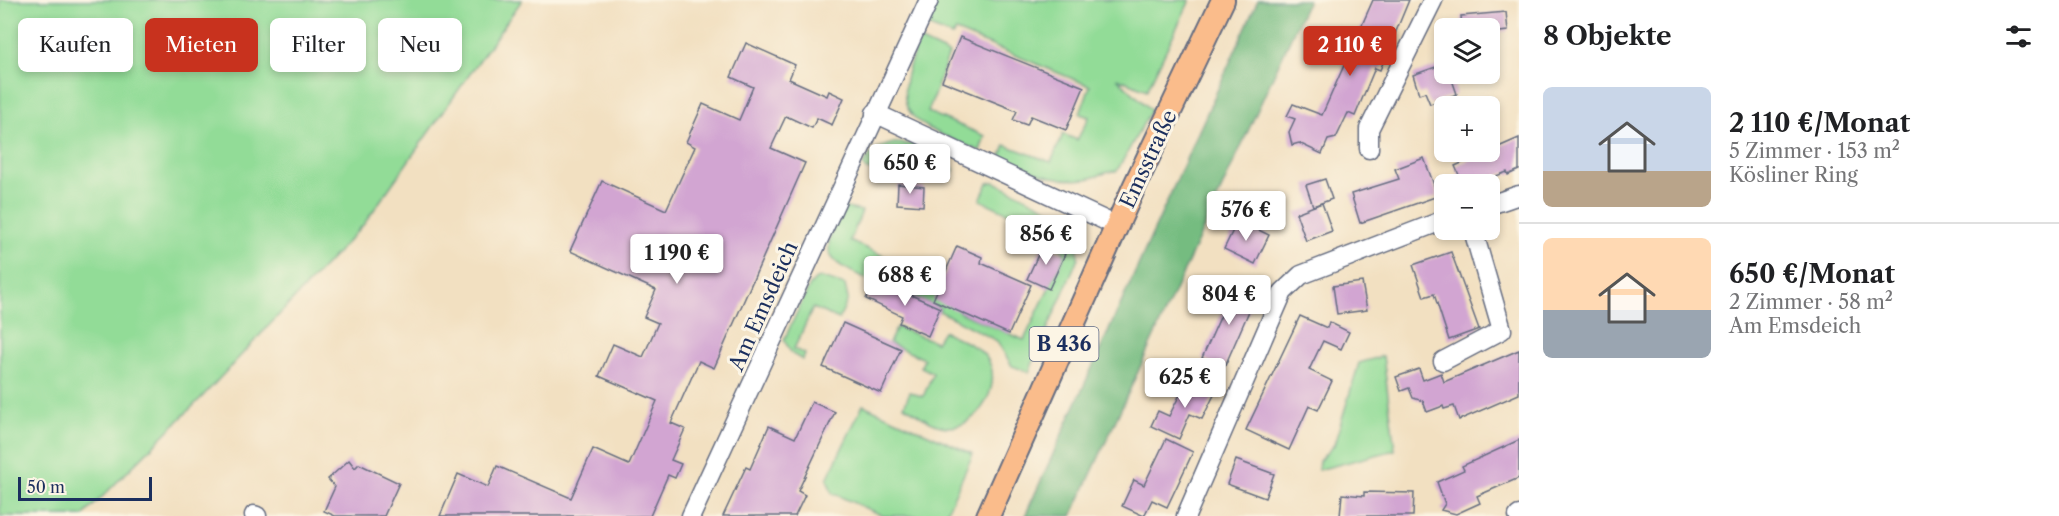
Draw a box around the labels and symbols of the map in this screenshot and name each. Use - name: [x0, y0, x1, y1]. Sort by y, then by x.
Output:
- pin: 2 110 €: [1295, 26, 1405, 77]
- street label: Emsstraße: [1114, 106, 1182, 212]
- pin: 650 €: [868, 144, 952, 195]
- pin: 576 €: [1204, 191, 1288, 242]
- pin: 856 €: [1004, 215, 1088, 266]
- pin: 1 190 €: [622, 234, 732, 285]
- street label: Am Emsdeich: [723, 237, 803, 375]
- pin: 688 €: [863, 256, 947, 307]
- pin: 804 €: [1187, 275, 1271, 326]
- road number: B 436: [1030, 327, 1098, 361]
- pin: 625 €: [1143, 358, 1227, 409]
- scale bar: [18, 474, 152, 502]

